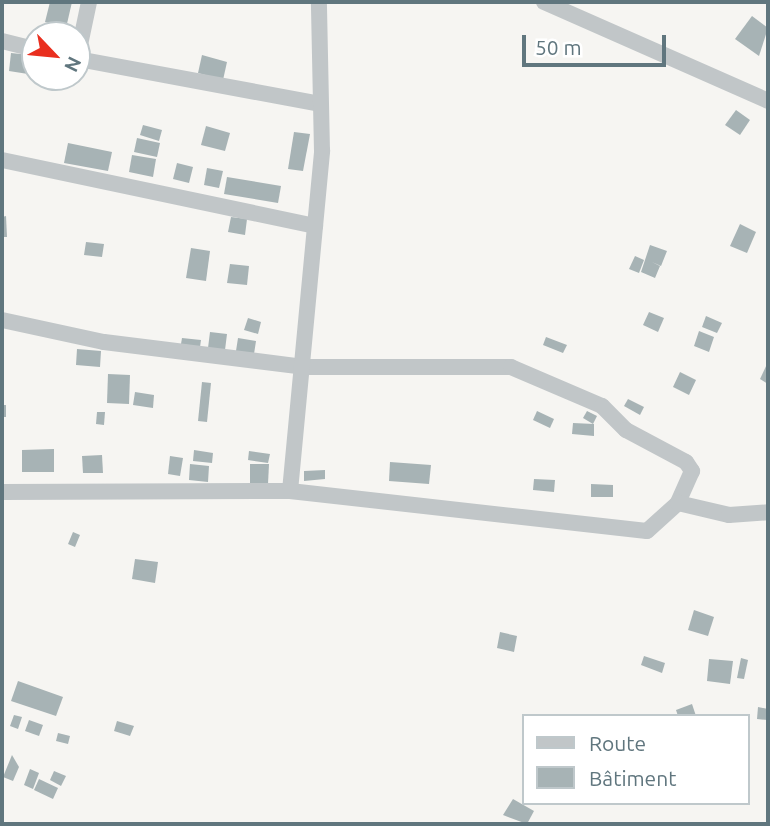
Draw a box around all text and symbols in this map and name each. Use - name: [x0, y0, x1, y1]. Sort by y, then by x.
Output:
- north arrow: [21, 21, 91, 91]
- scale bar: [525, 21, 668, 65]
- text: 50 m: [535, 35, 582, 59]
- text: N: [60, 53, 86, 76]
- legend: [522, 714, 749, 805]
- text: Route: [589, 731, 646, 755]
- text: Bâtiment: [589, 766, 676, 790]

